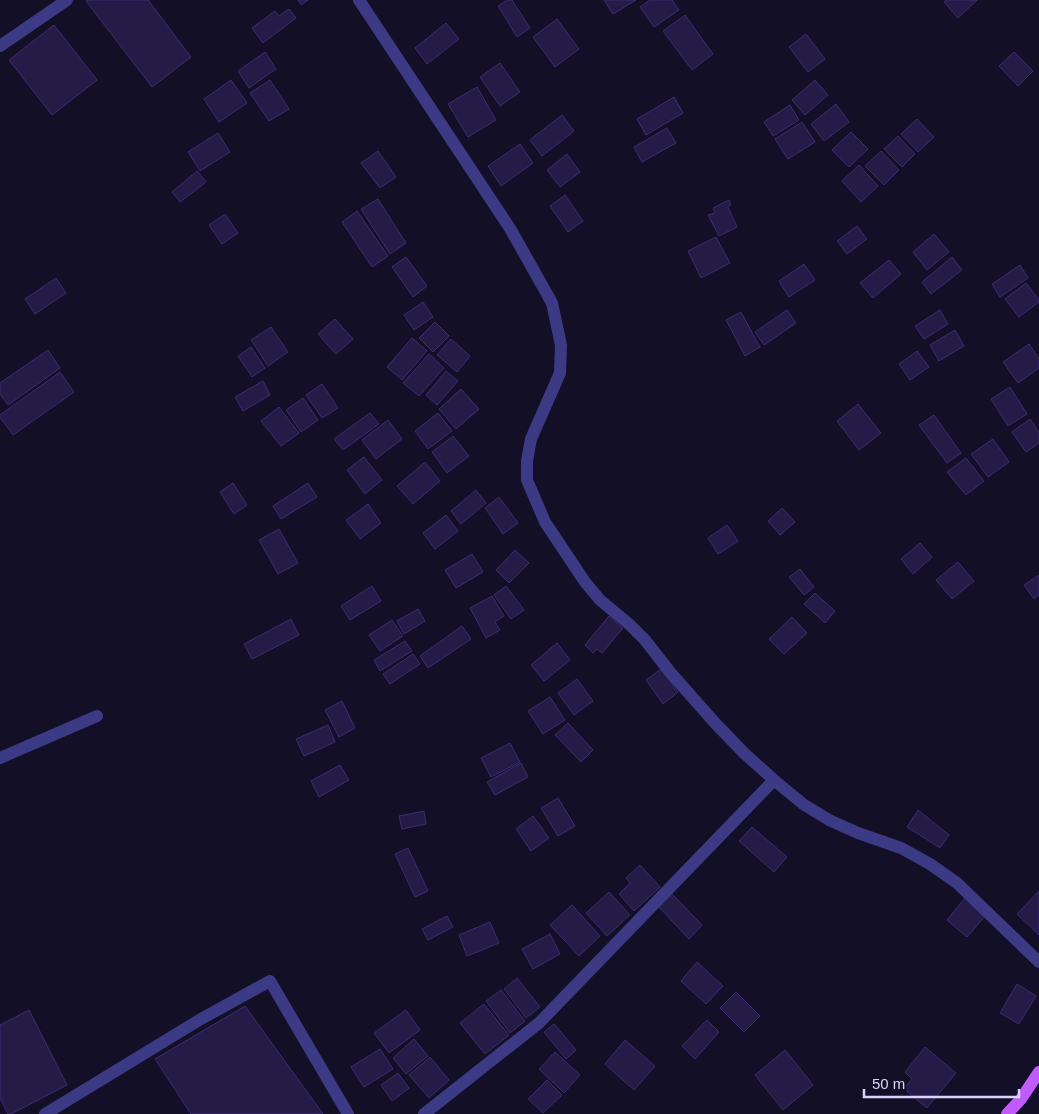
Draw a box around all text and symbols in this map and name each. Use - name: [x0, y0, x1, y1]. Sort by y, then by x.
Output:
- scale bar: [864, 1066, 1019, 1098]
- text: 50 m: [872, 1075, 905, 1092]

